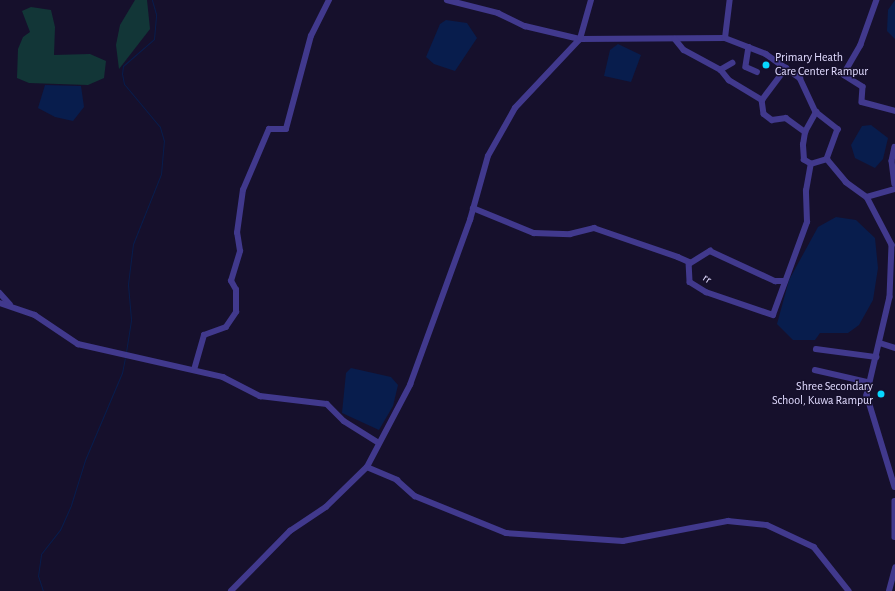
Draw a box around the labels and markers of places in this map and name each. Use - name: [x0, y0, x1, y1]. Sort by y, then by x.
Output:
- place label: Primary Heath Care Center Rampur: [775, 51, 868, 79]
- marker: Primary Heath Care Center Rampur: [760, 59, 772, 71]
- place label: Shree Secondary School, Kuwa Rampur: [772, 380, 873, 408]
- marker: Shree Secondary School, Kuwa Rampur: [876, 389, 886, 399]

